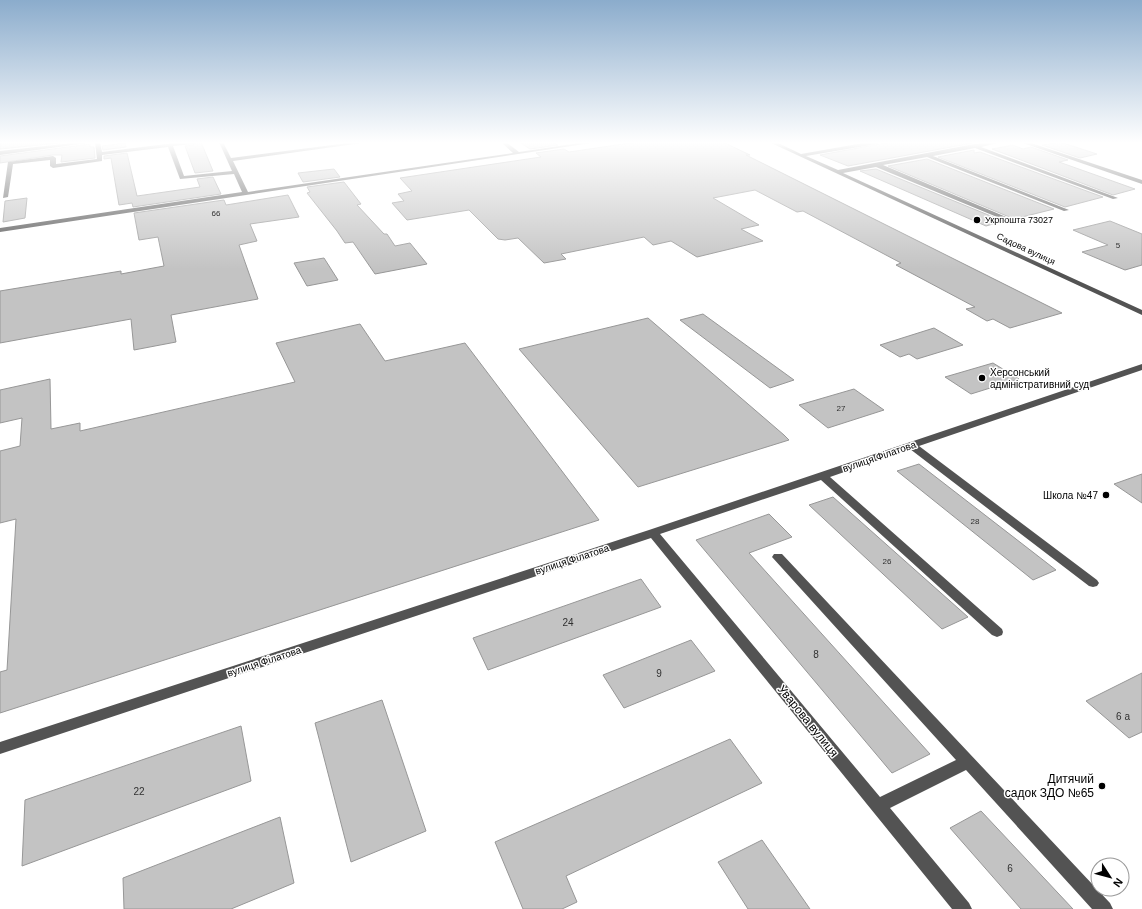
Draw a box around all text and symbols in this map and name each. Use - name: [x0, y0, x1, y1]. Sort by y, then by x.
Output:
- house number: 66: [212, 209, 221, 218]
- marker: Укрпошта 73027: [972, 215, 982, 225]
- place label: Укрпошта 73027: [985, 215, 1053, 225]
- street label: Садова вулиця: [995, 231, 1057, 267]
- house number: 5: [1116, 241, 1121, 250]
- place label: Херсонський адміністративний суд: [990, 367, 1089, 390]
- marker: Херсонський адміністративний суд: [977, 373, 987, 383]
- house number: 27: [837, 404, 846, 413]
- street label: вулиця Філатова: [841, 439, 918, 474]
- place label: Школа №47: [1043, 490, 1098, 501]
- marker: Школа №47: [1101, 490, 1111, 500]
- house number: 28: [971, 517, 980, 526]
- street label: вулиця Філатова: [534, 542, 611, 577]
- house number: 26: [883, 557, 892, 566]
- house number: 24: [562, 617, 574, 628]
- street label: вулиця Філатова: [226, 644, 303, 679]
- house number: 8: [813, 649, 819, 660]
- house number: 9: [656, 668, 662, 679]
- street label: Уварова вулиця: [775, 682, 841, 760]
- house number: 6 а: [1116, 711, 1130, 722]
- place label: Дитячий садок ЗДО №65: [1005, 772, 1094, 800]
- marker: Дитячий садок ЗДО №65: [1097, 781, 1107, 791]
- house number: 22: [133, 786, 145, 797]
- north arrow: [1090, 857, 1130, 897]
- house number: 6: [1007, 863, 1013, 874]
- text: N: [1111, 876, 1125, 890]

